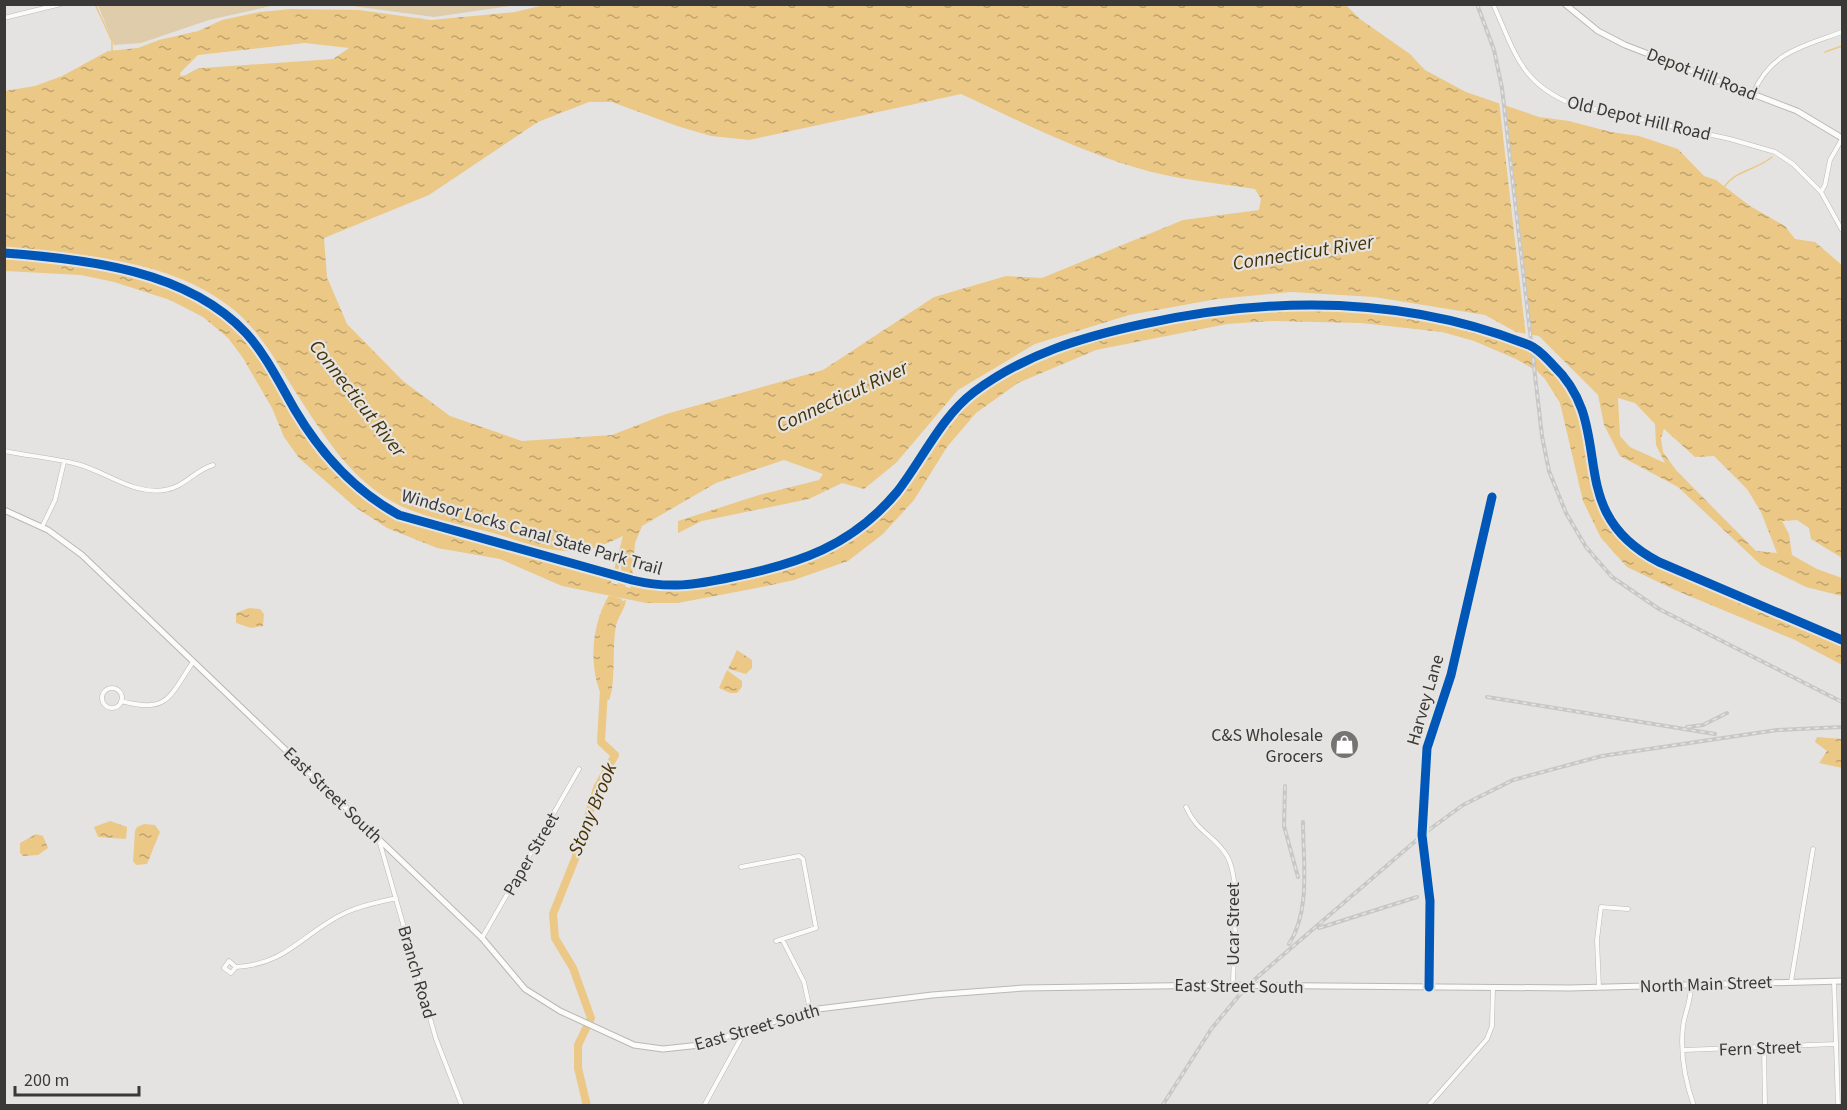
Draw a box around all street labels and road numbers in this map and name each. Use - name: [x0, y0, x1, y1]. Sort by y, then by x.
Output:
- street label: Depot Hill Road: [1643, 42, 1761, 107]
- street label: Old Depot Hill Road: [1565, 90, 1713, 147]
- street label: Windsor Locks Canal State Park Trail: [398, 483, 665, 582]
- street label: Harvey Lane: [1401, 652, 1450, 749]
- street label: East Street South: [278, 742, 388, 849]
- street label: Paper Street: [498, 808, 565, 900]
- street label: Ucar Street: [1221, 882, 1246, 966]
- street label: Branch Road: [391, 923, 442, 1022]
- street label: North Main Street: [1639, 970, 1773, 999]
- street label: East Street South: [1174, 973, 1304, 1000]
- street label: East Street South: [692, 998, 823, 1057]
- street label: Fern Street: [1718, 1035, 1802, 1062]

